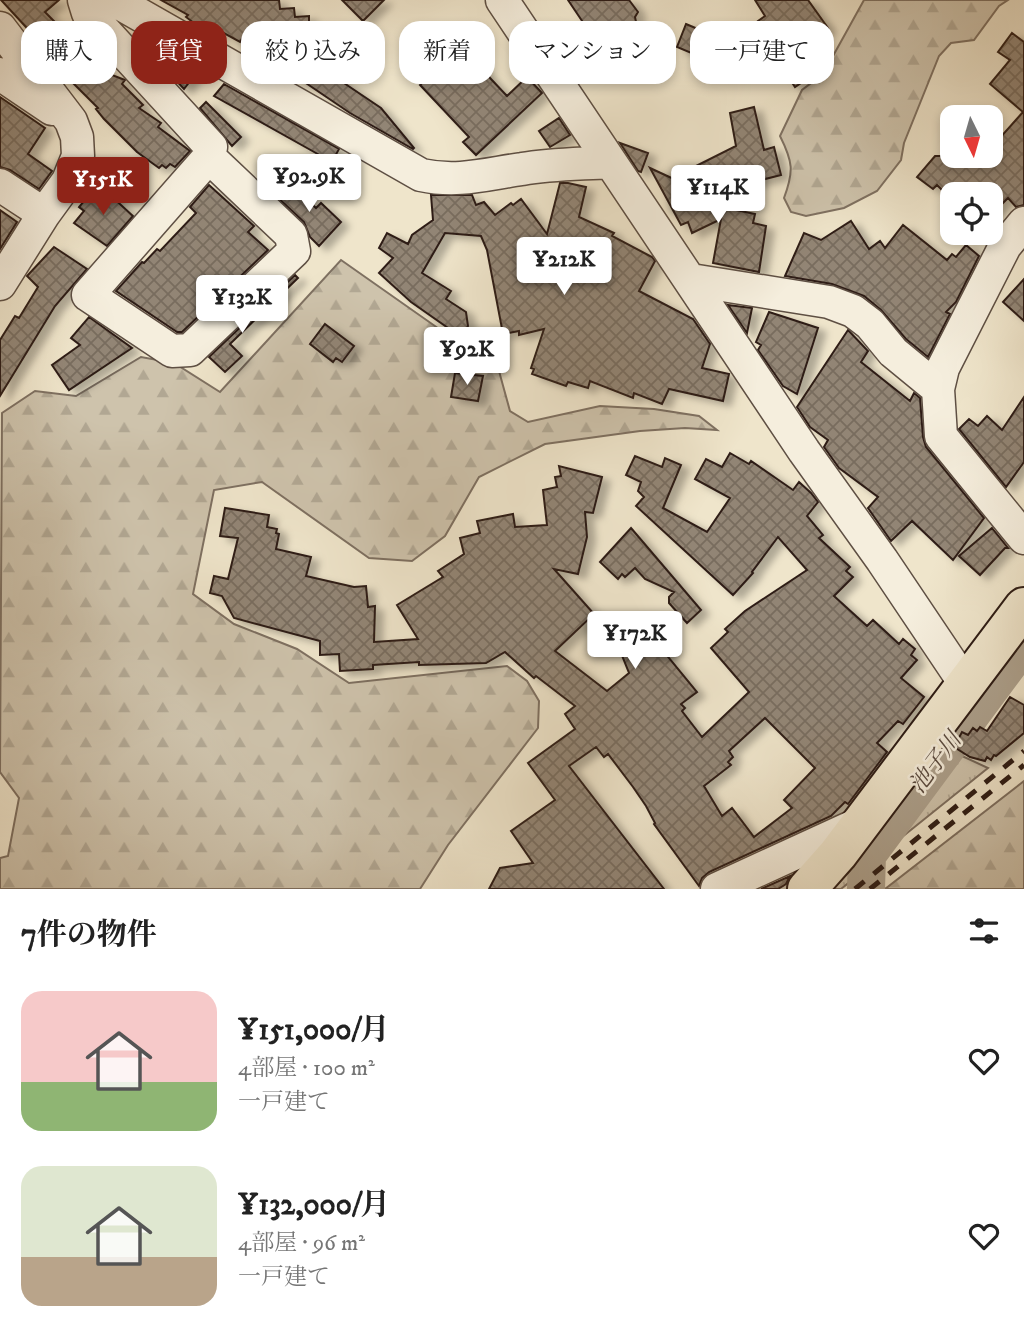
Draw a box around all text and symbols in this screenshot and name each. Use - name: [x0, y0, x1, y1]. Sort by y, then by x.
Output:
- chip: 購入: [21, 21, 117, 84]
- chip: 賃貸: [131, 21, 227, 84]
- chip: 絞り込み: [241, 21, 385, 84]
- chip: 新着: [399, 21, 495, 84]
- chip: マンション: [509, 21, 676, 84]
- chip: 一戸建て: [690, 21, 834, 84]
- north arrow: [940, 105, 1003, 168]
- map controls: [940, 105, 1003, 245]
- pin: ¥92.9K: [252, 154, 366, 214]
- pin: ¥151K: [54, 158, 152, 217]
- text: ¥92.9K: [273, 162, 345, 191]
- text: ¥151K: [73, 165, 133, 194]
- pin: ¥114K: [669, 166, 767, 225]
- text: ¥114K: [687, 173, 749, 202]
- button: locate: [940, 182, 1003, 245]
- pin: ¥212K: [515, 238, 613, 297]
- text: ¥212K: [533, 245, 595, 274]
- pin: ¥132K: [193, 276, 291, 335]
- text: ¥132K: [212, 283, 272, 312]
- pin: ¥92K: [426, 328, 508, 387]
- text: ¥92K: [440, 335, 494, 364]
- pin: ¥172K: [586, 612, 684, 671]
- text: ¥172K: [603, 619, 667, 648]
- water label: 池子川: [904, 724, 970, 799]
- icon: filters: [965, 912, 1003, 950]
- text: 7件の物件: [21, 917, 157, 954]
- text: ¥151,000/月: [238, 1012, 390, 1049]
- icon: home: [77, 1019, 161, 1103]
- icon: heart: [965, 1042, 1003, 1080]
- text: 4部屋 · 100 m²: [238, 1054, 375, 1083]
- text: 一戸建て: [238, 1088, 330, 1117]
- text: ¥132,000/月: [238, 1187, 390, 1224]
- icon: home: [77, 1194, 161, 1278]
- icon: heart: [965, 1217, 1003, 1255]
- text: 4部屋 · 96 m²: [238, 1229, 365, 1258]
- text: 一戸建て: [238, 1263, 330, 1292]

